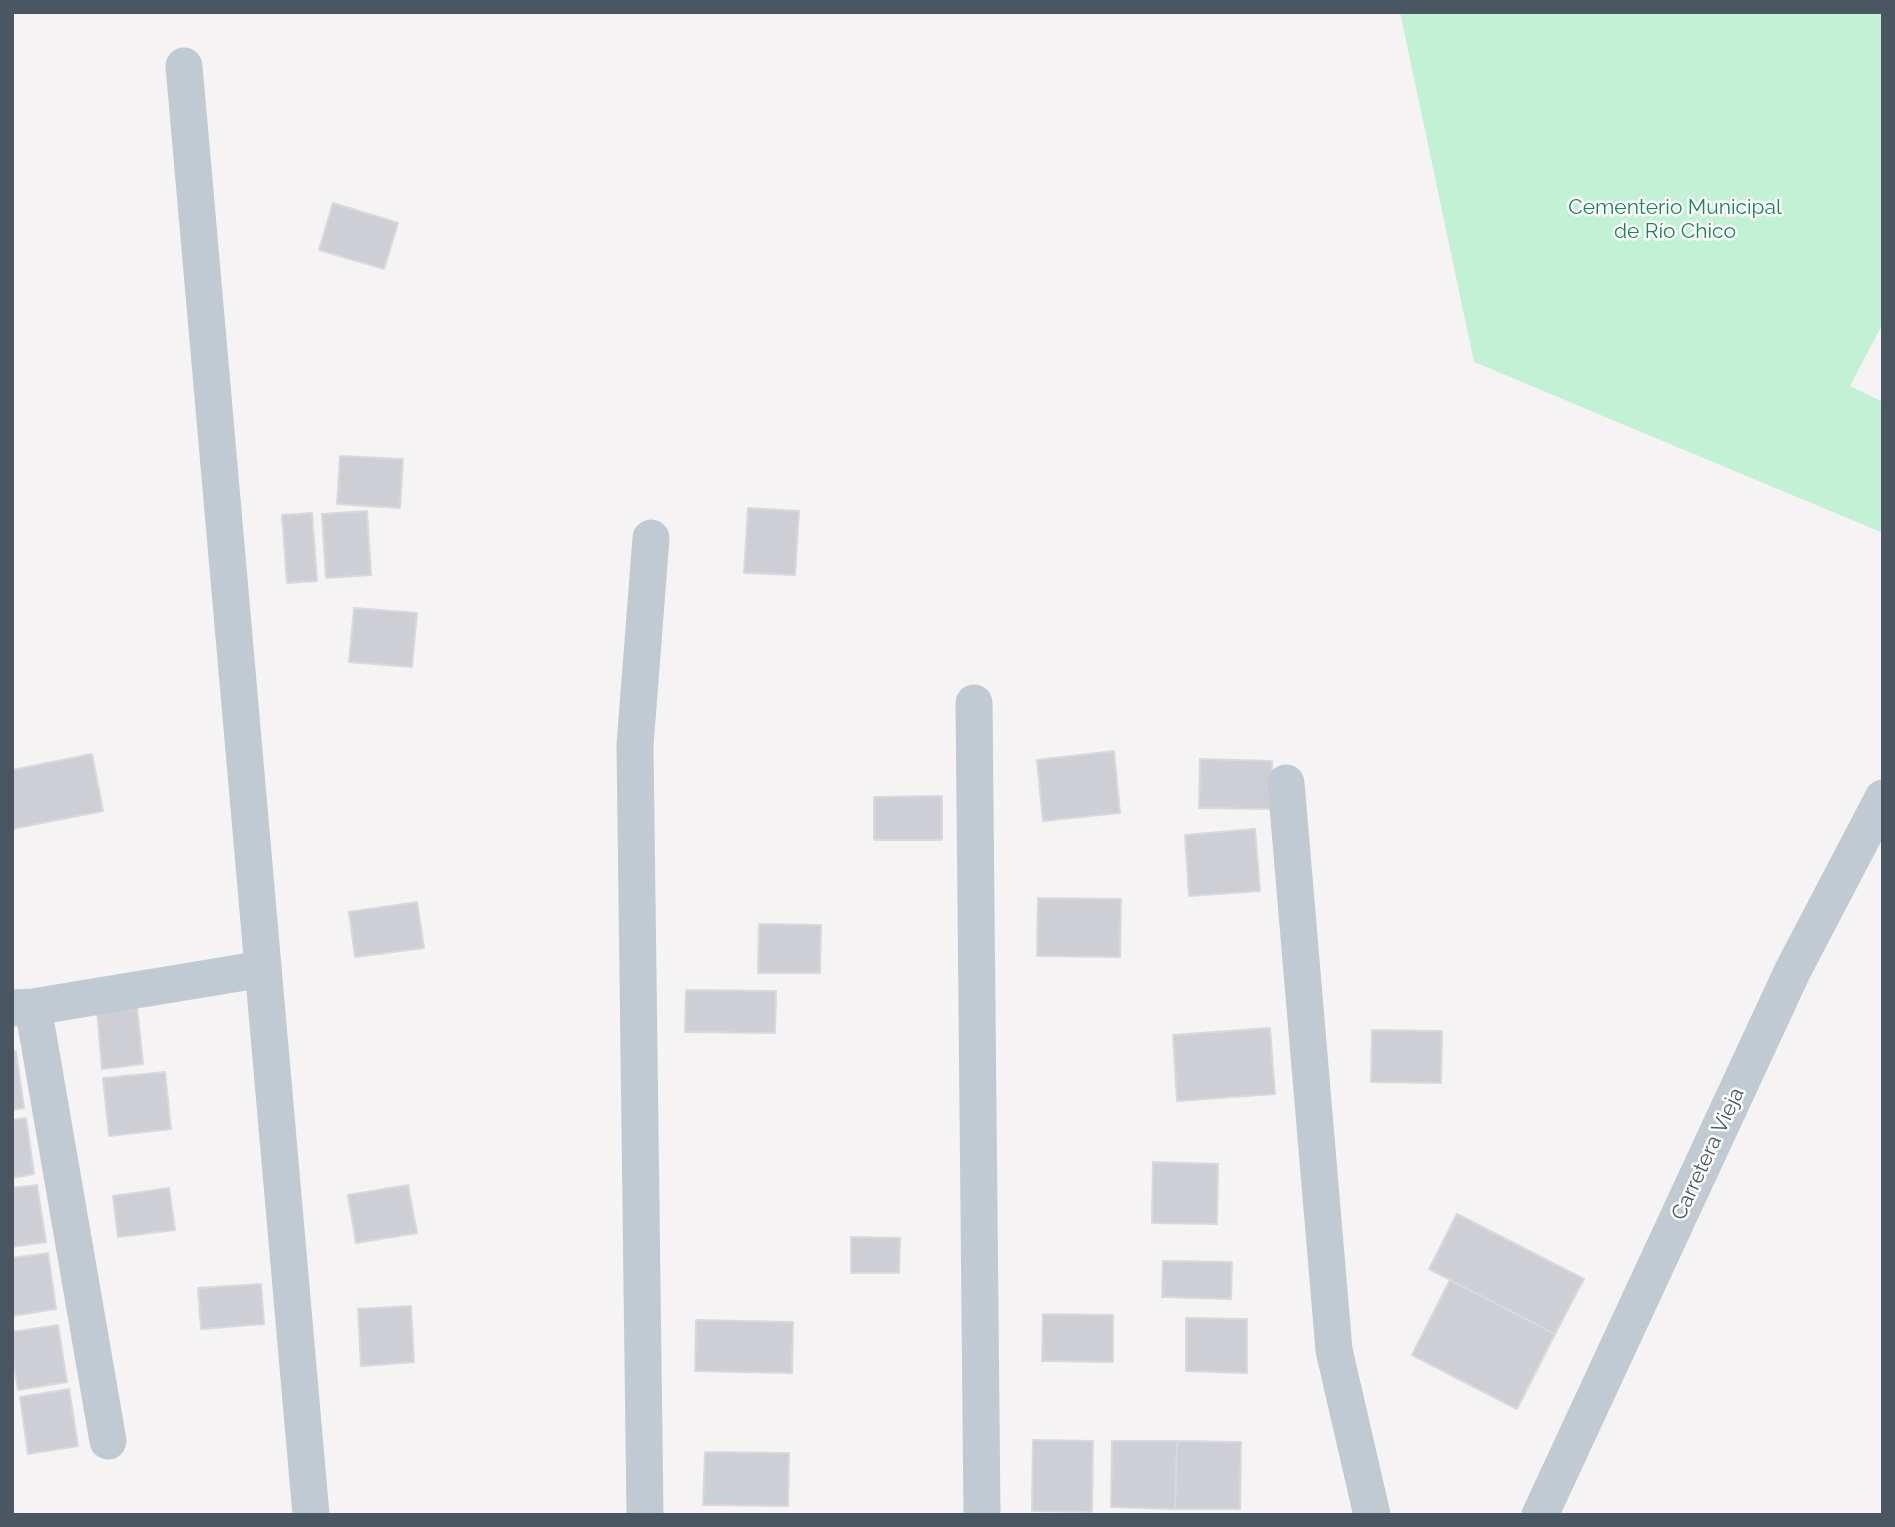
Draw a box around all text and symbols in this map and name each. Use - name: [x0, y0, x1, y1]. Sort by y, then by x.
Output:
- park label: Cementerio Municipal de Río Chico: [1568, 195, 1782, 245]
- street label: Carretera Vieja: [1666, 1084, 1750, 1224]

